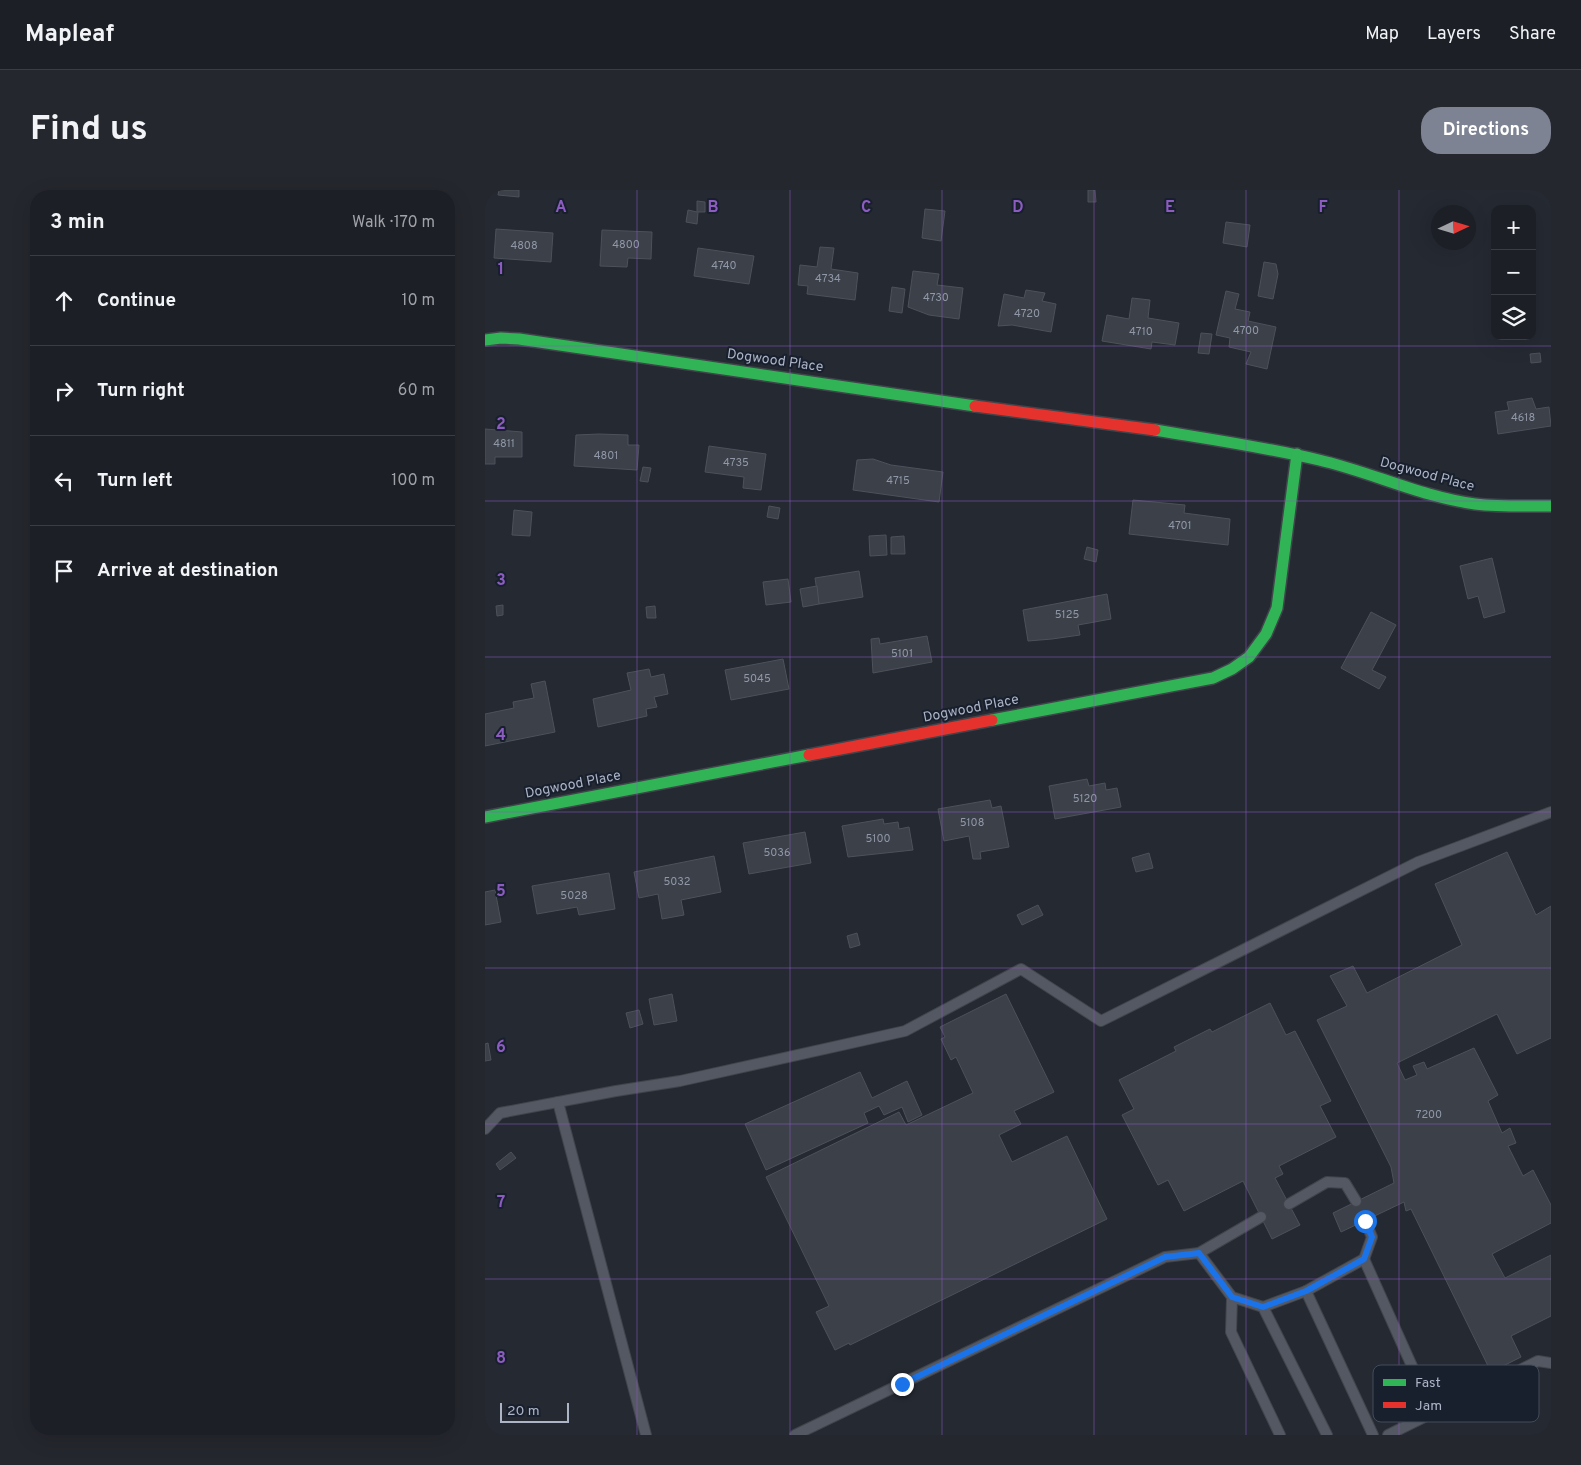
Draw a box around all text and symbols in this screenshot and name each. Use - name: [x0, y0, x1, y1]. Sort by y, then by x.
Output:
- text: Mapleaf: [25, 20, 114, 50]
- text: Map: [1365, 23, 1399, 46]
- text: Layers: [1427, 23, 1481, 46]
- text: Share: [1509, 23, 1556, 46]
- button: Directions: [1421, 107, 1551, 154]
- text: Find us: [30, 108, 148, 152]
- text: A: [555, 198, 567, 218]
- text: B: [707, 198, 719, 218]
- text: C: [861, 198, 871, 218]
- text: D: [1012, 198, 1024, 218]
- text: E: [1165, 198, 1175, 218]
- text: F: [1318, 198, 1328, 218]
- north arrow: [1431, 205, 1476, 250]
- map controls: [1491, 205, 1536, 340]
- button: +: [1491, 205, 1536, 250]
- text: 3 min: [50, 209, 105, 236]
- text: Walk · 170 m: [352, 213, 435, 233]
- house number: 4800: [612, 238, 640, 252]
- house number: 4808: [510, 239, 538, 253]
- button: −: [1491, 250, 1536, 295]
- house number: 4740: [711, 259, 737, 273]
- text: 1: [498, 260, 504, 280]
- house number: 4734: [815, 272, 841, 286]
- icon: ahead: [50, 287, 78, 315]
- text: Continue: [97, 289, 176, 313]
- text: 10 m: [401, 291, 435, 311]
- house number: 4730: [923, 291, 949, 305]
- button: layers: [1491, 295, 1536, 340]
- house number: 4720: [1014, 307, 1040, 321]
- house number: 4700: [1233, 324, 1259, 338]
- house number: 4710: [1129, 325, 1153, 339]
- street label: Dogwood Place: [726, 346, 824, 376]
- icon: right: [50, 377, 78, 405]
- text: Turn right: [97, 379, 185, 403]
- text: 60 m: [398, 381, 435, 401]
- house number: 4618: [1511, 411, 1535, 425]
- text: 2: [496, 415, 506, 435]
- house number: 4811: [493, 437, 515, 451]
- house number: 4801: [594, 449, 618, 463]
- street label: Dogwood Place: [1378, 454, 1476, 496]
- house number: 4735: [723, 456, 749, 470]
- icon: left: [50, 467, 78, 495]
- text: Turn left: [97, 469, 173, 493]
- text: 100 m: [391, 471, 435, 491]
- house number: 4715: [886, 474, 910, 488]
- house number: 4701: [1168, 519, 1192, 533]
- icon: arrive: [50, 557, 78, 585]
- text: Arrive at destination: [97, 559, 278, 583]
- text: 3: [496, 571, 506, 591]
- house number: 5125: [1055, 608, 1079, 622]
- house number: 5101: [891, 647, 913, 661]
- house number: 5045: [743, 672, 771, 686]
- street label: Dogwood Place: [922, 691, 1020, 727]
- text: 4: [496, 726, 506, 746]
- street label: Dogwood Place: [524, 767, 622, 803]
- house number: 5120: [1073, 792, 1097, 806]
- house number: 5108: [960, 816, 984, 830]
- house number: 5100: [866, 832, 890, 846]
- house number: 5036: [763, 846, 791, 860]
- house number: 5032: [663, 875, 691, 889]
- text: 5: [496, 882, 506, 902]
- house number: 5028: [560, 889, 588, 903]
- text: 6: [496, 1038, 506, 1058]
- house number: 7200: [1416, 1108, 1442, 1122]
- text: 7: [497, 1193, 505, 1213]
- route start: [1354, 1210, 1377, 1233]
- text: 8: [496, 1349, 506, 1369]
- legend: [1373, 1365, 1539, 1422]
- route end: [891, 1373, 914, 1396]
- text: Fast: [1415, 1375, 1441, 1392]
- text: Jam: [1415, 1398, 1442, 1415]
- scale bar: [500, 1400, 569, 1423]
- text: 20 m: [507, 1403, 540, 1420]

